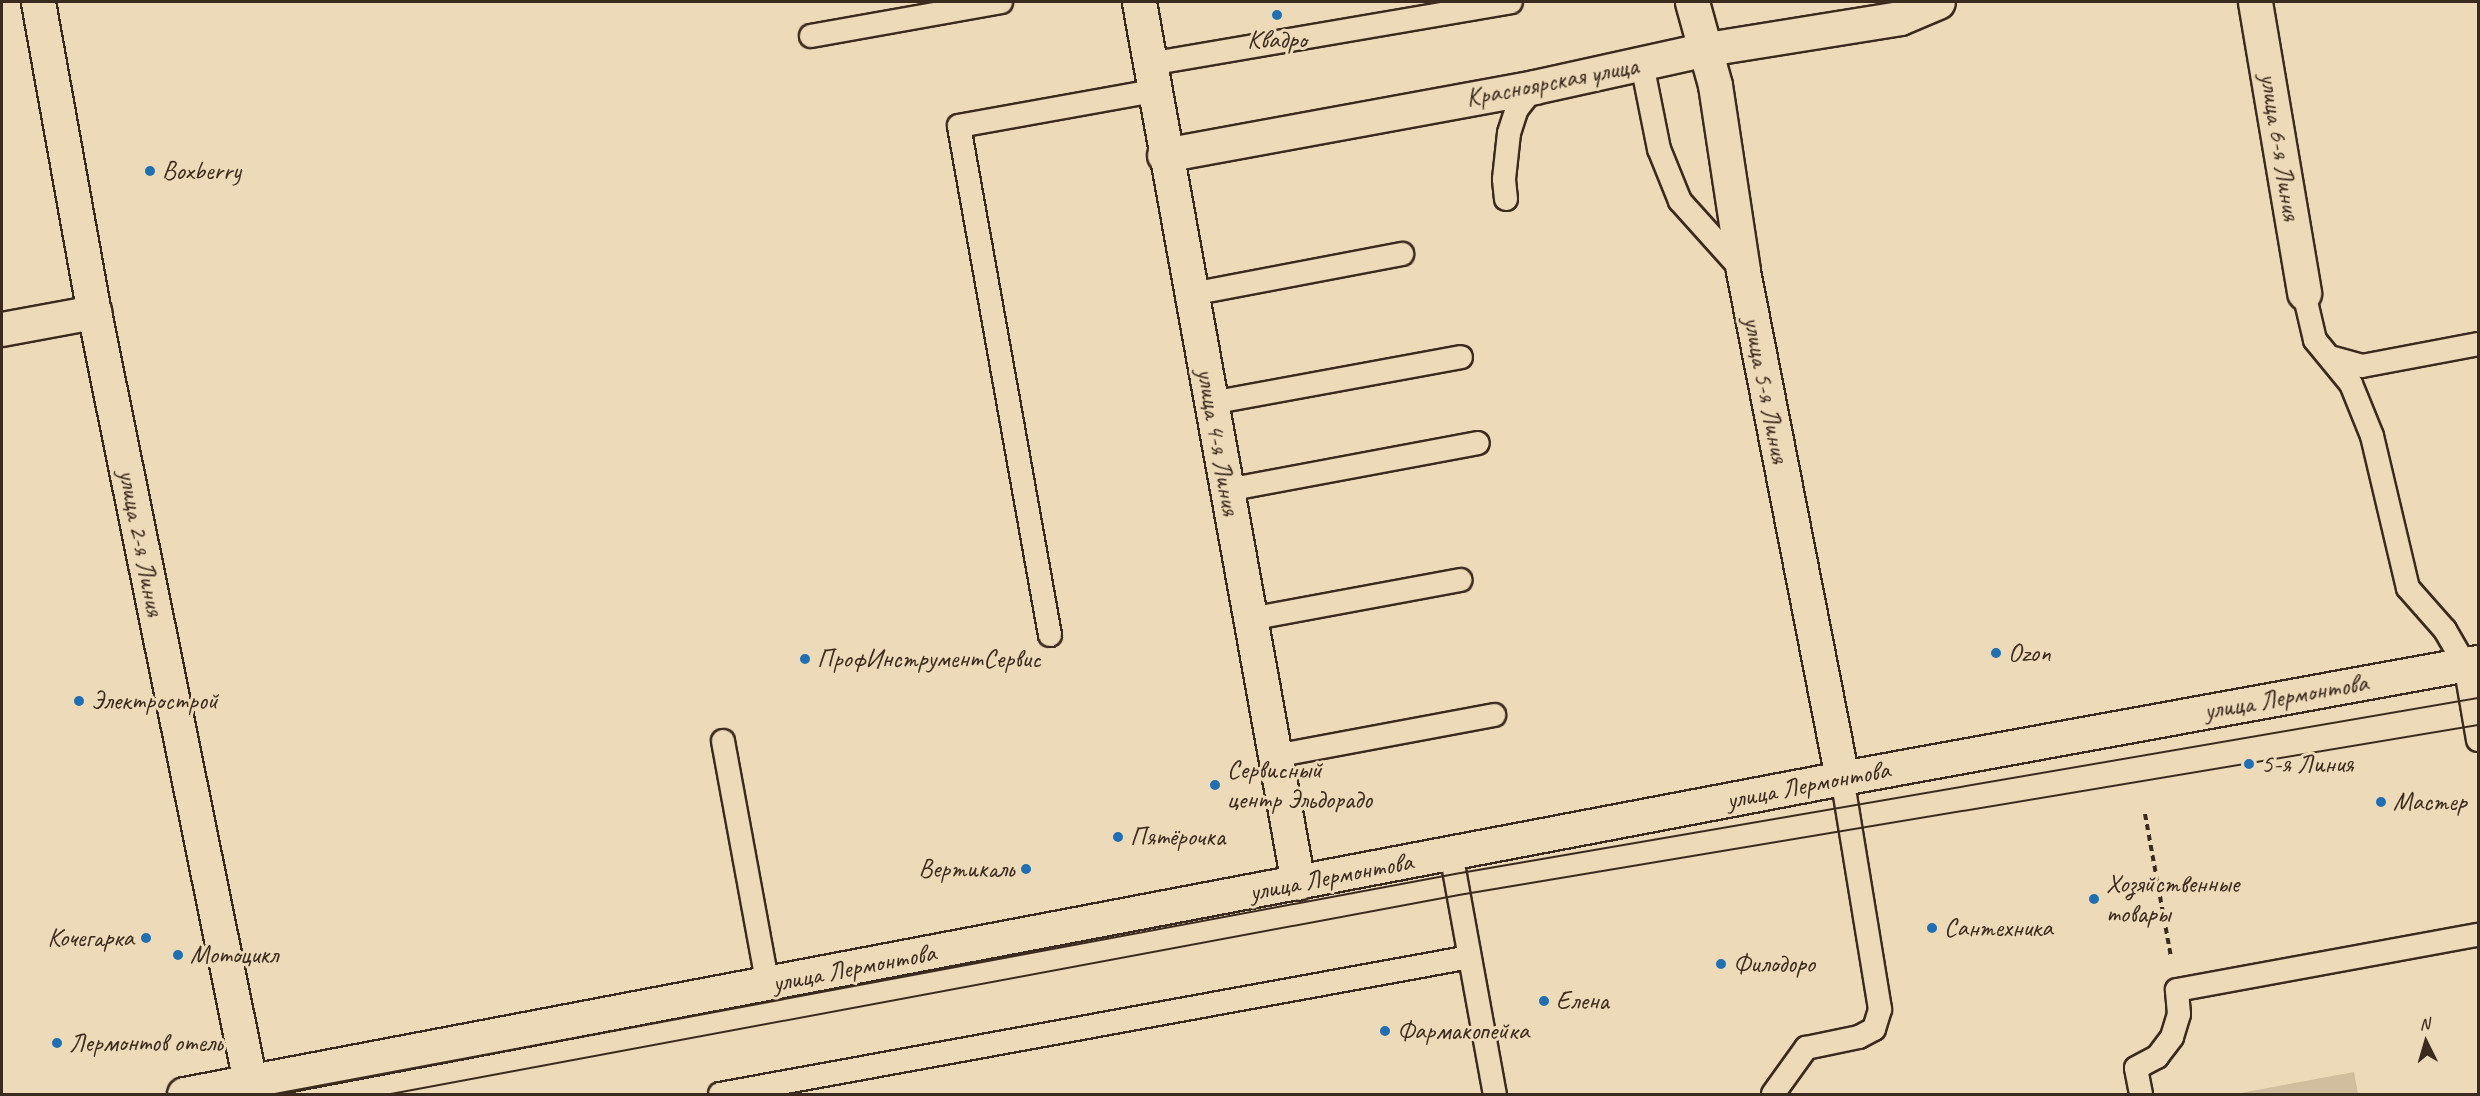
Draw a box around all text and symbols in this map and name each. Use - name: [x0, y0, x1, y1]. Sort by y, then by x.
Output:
- marker: Квадро: [1270, 8, 1284, 22]
- place label: Квадро: [1247, 24, 1307, 56]
- street label: Красноярская улица: [1462, 50, 1642, 114]
- street label: улица 6-я Линия: [2253, 71, 2307, 223]
- place label: Boxberry: [162, 155, 241, 187]
- marker: Boxberry: [143, 164, 157, 178]
- street label: улица 5-я Линия: [1737, 314, 1795, 466]
- street label: улица 4-я Линия: [1190, 366, 1246, 518]
- street label: улица 2-я Линия: [112, 467, 170, 619]
- place label: Ozon: [2008, 637, 2051, 669]
- place label: ПрофИнструментСервис: [817, 643, 1041, 675]
- marker: Ozon: [1989, 646, 2003, 660]
- marker: ПрофИнструментСервис: [798, 652, 812, 666]
- street label: улица Лермонтова: [2202, 667, 2370, 727]
- place label: Электрострой: [91, 685, 218, 717]
- marker: Электрострой: [72, 694, 86, 708]
- place label: 5-я Линия: [2261, 748, 2353, 780]
- place label: Сервисный центр Эльдорадо: [1227, 754, 1372, 816]
- street label: улица Лермонтова: [1724, 754, 1892, 816]
- marker: 5-я Линия: [2242, 757, 2256, 771]
- marker: Сервисный центр Эльдорадо: [1208, 778, 1222, 792]
- place label: Мастер: [2393, 786, 2467, 818]
- marker: Мастер: [2374, 795, 2388, 809]
- place label: Пятёрочка: [1130, 821, 1225, 853]
- marker: Пятёрочка: [1111, 830, 1125, 844]
- street label: улица Лермонтова: [1247, 846, 1415, 908]
- place label: Вертикаль: [919, 853, 1014, 885]
- marker: Вертикаль: [1019, 862, 1033, 876]
- place label: Хозяйственные товары: [2106, 868, 2239, 930]
- marker: Хозяйственные товары: [2087, 892, 2101, 906]
- place label: Сантехника: [1944, 912, 2053, 944]
- marker: Сантехника: [1925, 921, 1939, 935]
- place label: Кочегарка: [47, 922, 134, 954]
- marker: Кочегарка: [139, 931, 153, 945]
- street label: улица Лермонтова: [770, 937, 938, 999]
- place label: Мотоцикл: [190, 939, 278, 971]
- marker: Мотоцикл: [171, 948, 185, 962]
- place label: Филодоро: [1733, 948, 1815, 980]
- marker: Филодоро: [1714, 957, 1728, 971]
- place label: Елена: [1556, 985, 1609, 1017]
- marker: Елена: [1537, 994, 1551, 1008]
- north arrow: [2396, 1012, 2456, 1072]
- text: N: [2419, 1014, 2430, 1034]
- place label: Фармакопейка: [1397, 1015, 1529, 1047]
- marker: Фармакопейка: [1378, 1024, 1392, 1038]
- place label: Лермонтов отель: [69, 1027, 220, 1059]
- marker: Лермонтов отель: [50, 1036, 64, 1050]

